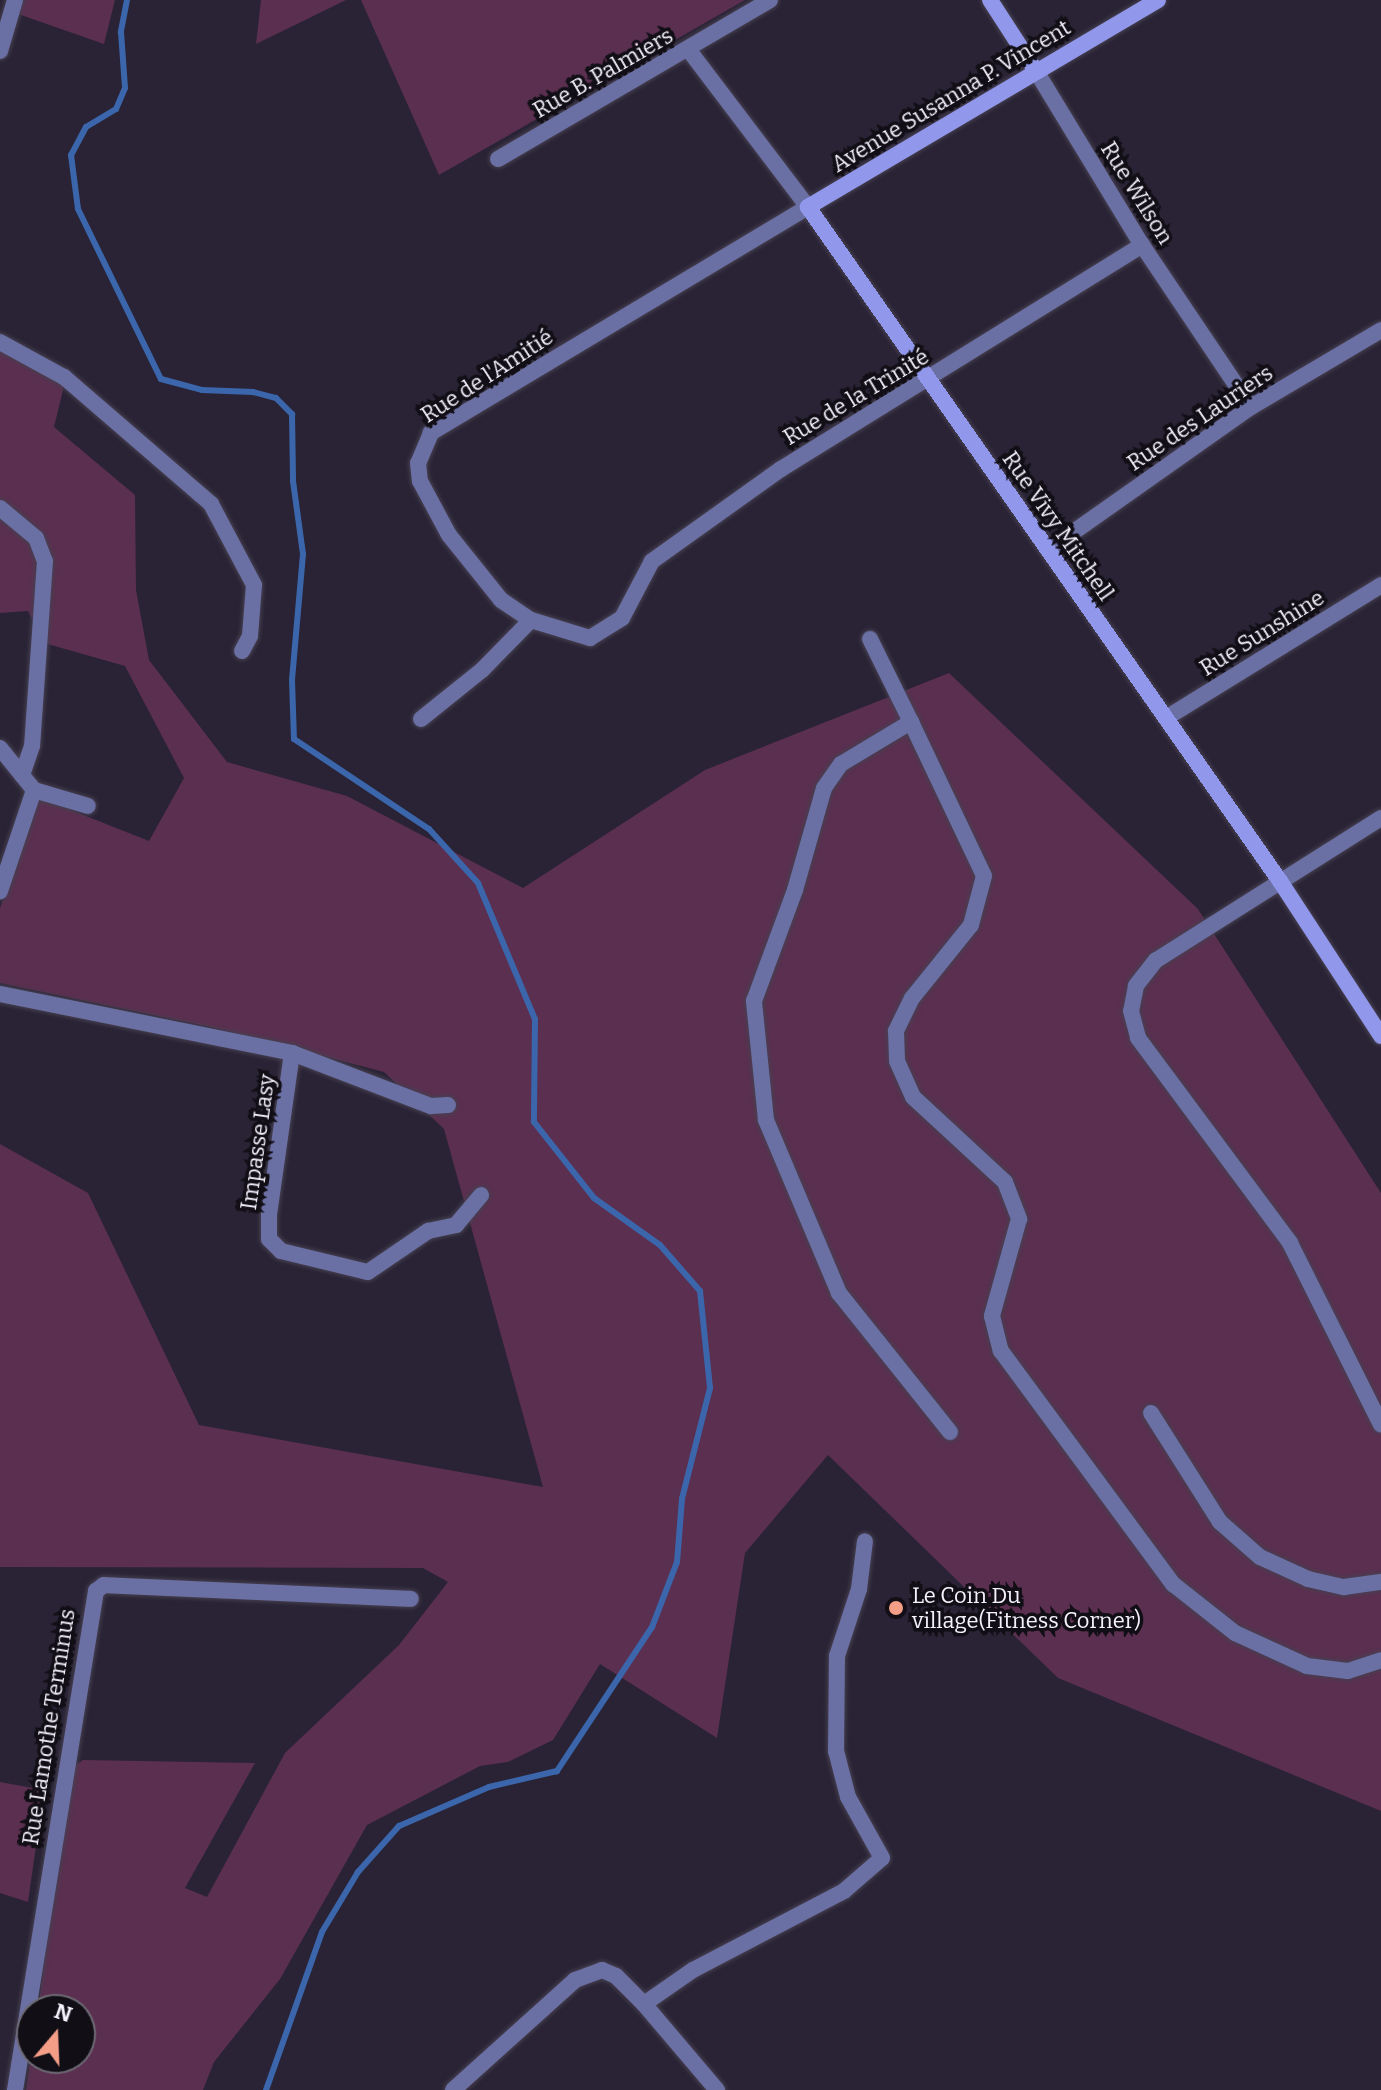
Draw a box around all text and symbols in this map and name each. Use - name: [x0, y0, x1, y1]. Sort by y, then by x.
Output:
- street label: Avenue Susanna P. Vincent: [827, 14, 1075, 178]
- street label: Rue B. Palmiers: [528, 22, 678, 124]
- street label: Rue Wilson: [1095, 137, 1179, 249]
- street label: Rue de l'Amitié: [416, 324, 558, 428]
- street label: Rue de la Trinité: [779, 343, 933, 451]
- street label: Rue des Lauriers: [1122, 360, 1278, 476]
- street label: Rue Vivy Mitchell: [997, 446, 1119, 606]
- street label: Rue Sunshine: [1195, 584, 1329, 682]
- street label: Impasse Lasy: [235, 1072, 281, 1212]
- place label: Le Coin Du village(Fitness Corner): [912, 1582, 1141, 1634]
- marker: Le Coin Du village(Fitness Corner): [887, 1599, 905, 1617]
- street label: Rue Lamothe Terminus: [17, 1607, 81, 1847]
- north arrow: [16, 1994, 96, 2074]
- text: N: [51, 1997, 76, 2028]

